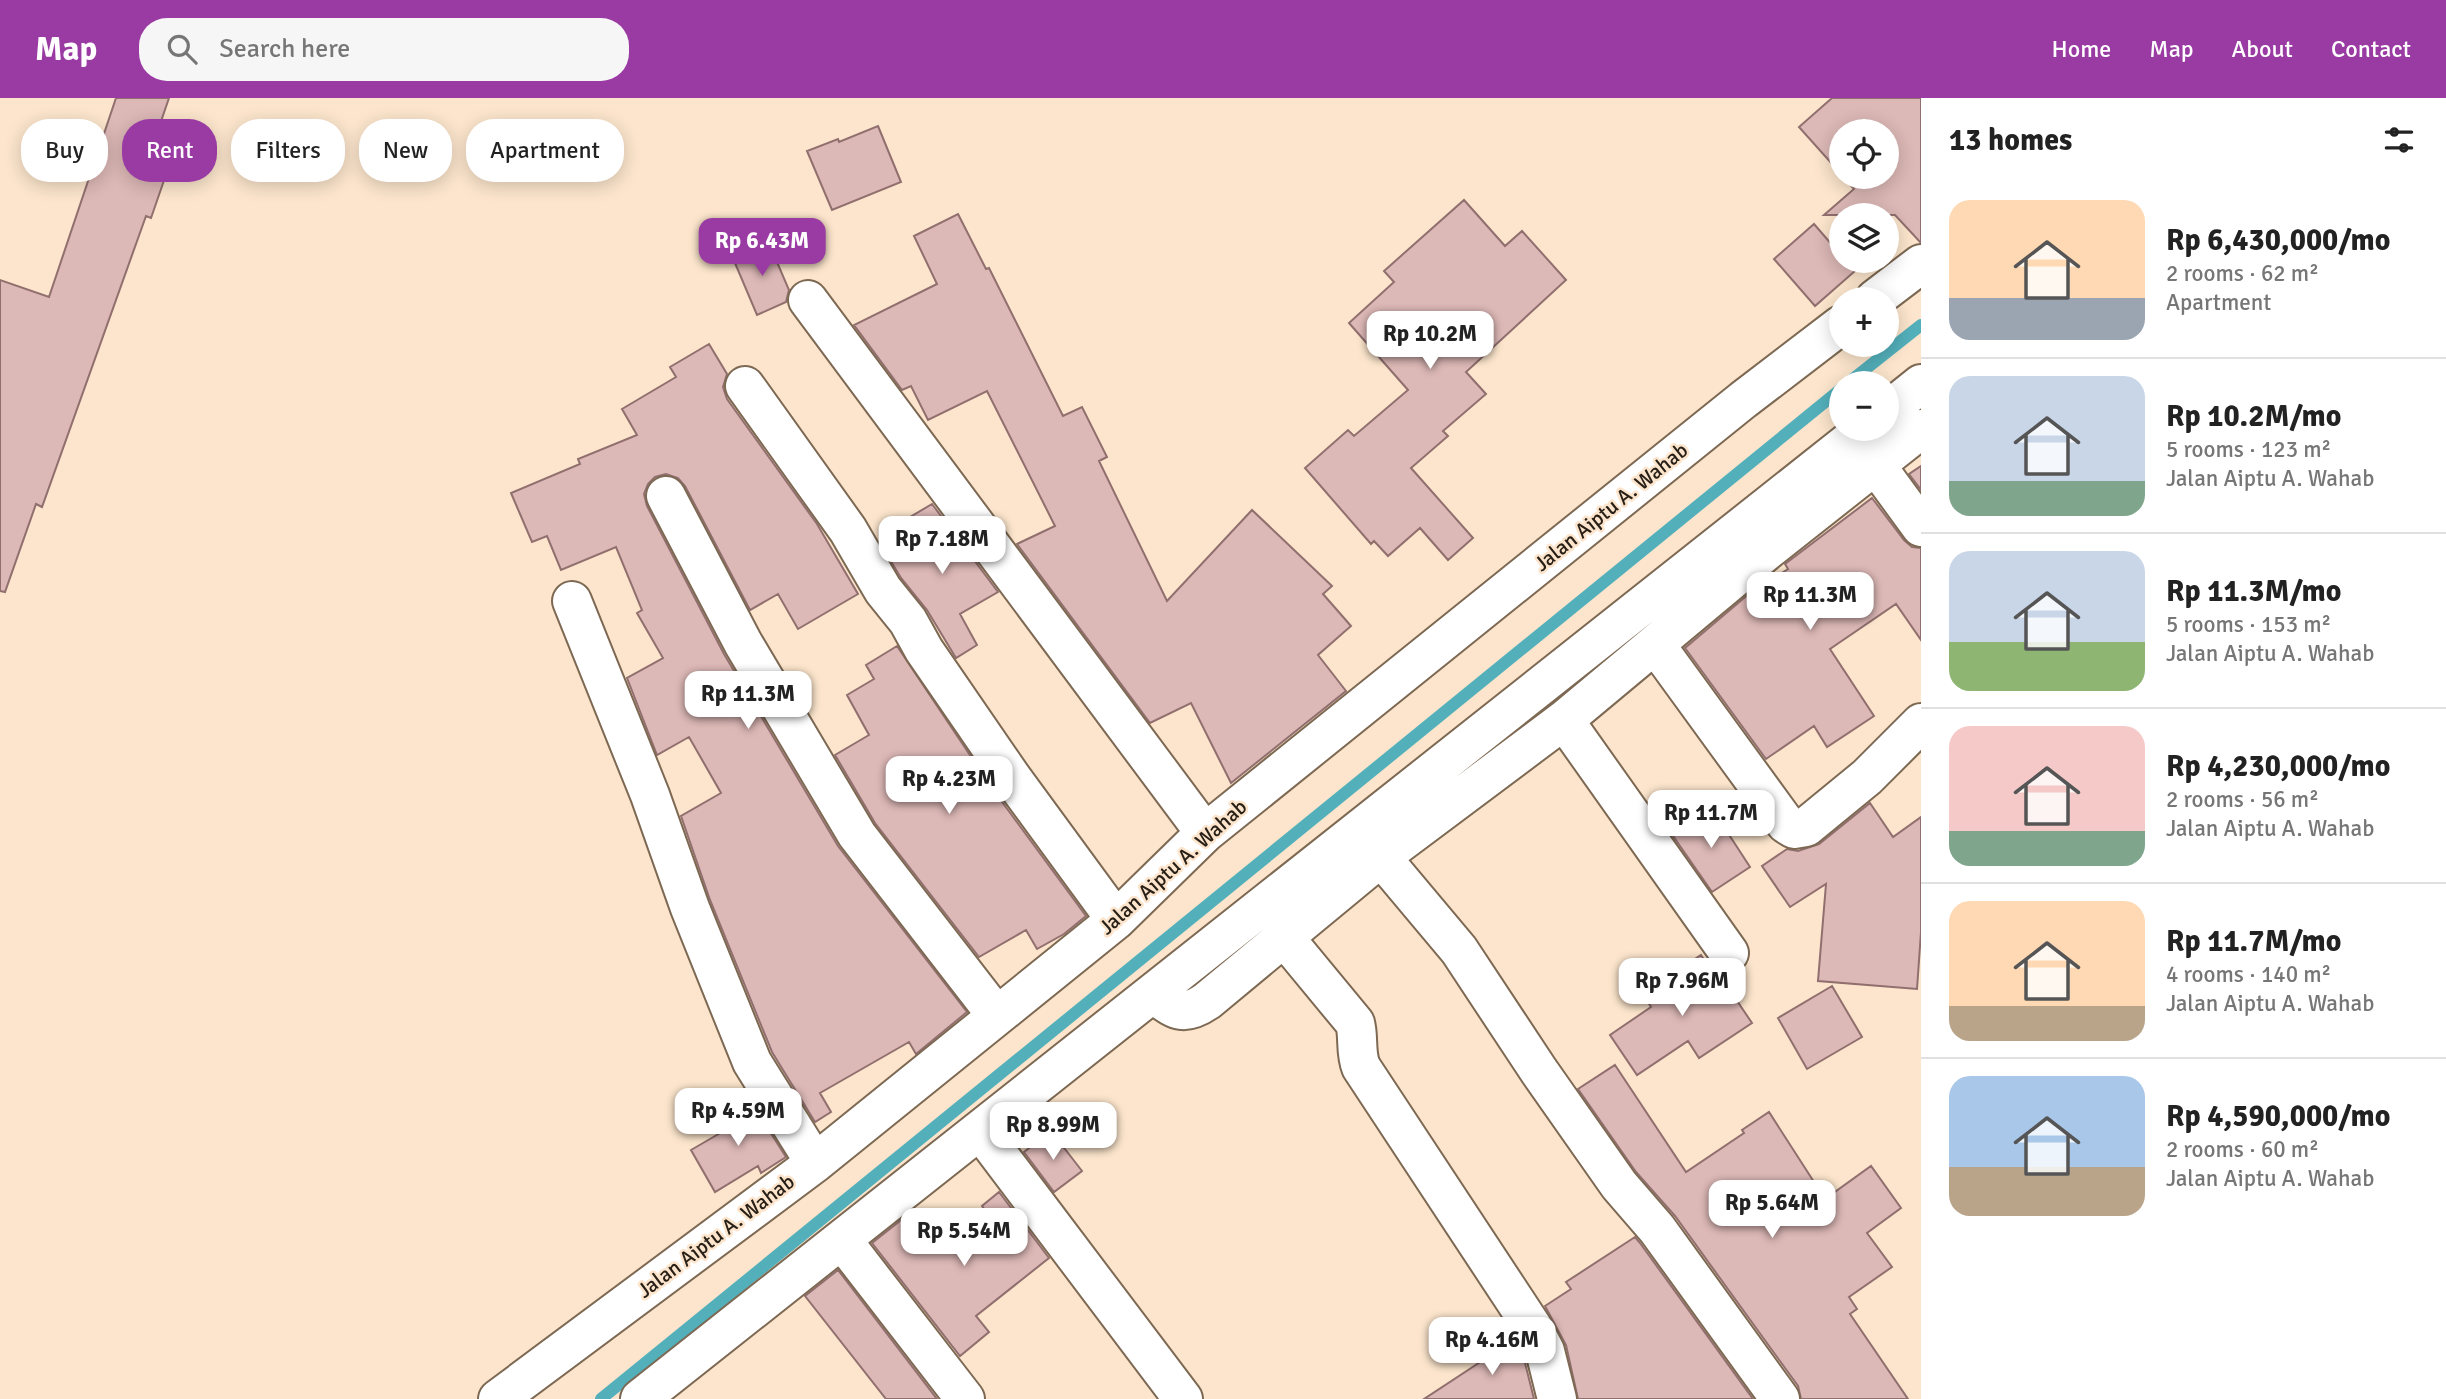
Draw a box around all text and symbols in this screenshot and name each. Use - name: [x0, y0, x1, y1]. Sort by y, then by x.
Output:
- search box: [139, 18, 629, 81]
- text: Map: [35, 29, 97, 70]
- icon: search: [163, 30, 201, 68]
- text: Search here: [219, 33, 350, 65]
- text: Home: [2051, 34, 2111, 64]
- text: Map: [2149, 34, 2194, 64]
- text: About: [2232, 34, 2293, 64]
- text: Contact: [2331, 34, 2411, 64]
- chip: Buy: [21, 119, 108, 182]
- chip: Rent: [122, 119, 217, 182]
- chip: Filters: [231, 119, 345, 182]
- chip: New: [359, 119, 452, 182]
- chip: Apartment: [466, 119, 624, 182]
- map controls: [1829, 119, 1899, 441]
- button: locate: [1829, 119, 1899, 189]
- icon: filters: [2380, 121, 2418, 159]
- text: 13 homes: [1949, 122, 2072, 159]
- button: layers: [1829, 203, 1899, 273]
- pin: Rp 6.43M: [690, 218, 834, 278]
- text: Rp 6,430,000/mo: [2166, 222, 2390, 259]
- text: Rp 6.43M: [715, 226, 809, 255]
- icon: home: [2005, 228, 2089, 312]
- text: 2 rooms · 62 m²: [2166, 259, 2319, 288]
- button: +: [1829, 287, 1899, 357]
- text: Apartment: [2166, 288, 2271, 317]
- pin: Rp 10.2M: [1358, 312, 1502, 371]
- text: Rp 10.2M: [1383, 319, 1477, 348]
- button: −: [1829, 371, 1899, 441]
- text: Rp 10.2M/mo: [2166, 398, 2342, 435]
- icon: home: [2005, 404, 2089, 488]
- text: 5 rooms · 123 m²: [2166, 435, 2331, 464]
- street label: Jalan Aiptu A. Wahab: [1529, 437, 1693, 577]
- text: Jalan Aiptu A. Wahab: [2166, 464, 2374, 493]
- pin: Rp 7.18M: [870, 517, 1014, 576]
- text: Rp 7.18M: [895, 524, 989, 553]
- pin: Rp 11.3M: [1738, 573, 1882, 632]
- text: Rp 11.3M/mo: [2166, 573, 2342, 610]
- icon: home: [2005, 579, 2089, 663]
- text: Rp 11.3M: [1763, 580, 1857, 609]
- text: 5 rooms · 153 m²: [2166, 610, 2331, 639]
- text: Jalan Aiptu A. Wahab: [2166, 639, 2374, 668]
- pin: Rp 11.3M: [676, 672, 820, 731]
- text: Rp 11.3M: [701, 679, 795, 708]
- text: Rp 4,230,000/mo: [2166, 748, 2390, 785]
- icon: home: [2005, 754, 2089, 838]
- pin: Rp 4.23M: [877, 756, 1021, 816]
- text: Rp 4.23M: [902, 764, 996, 793]
- text: 2 rooms · 56 m²: [2166, 785, 2319, 814]
- pin: Rp 11.7M: [1639, 790, 1783, 850]
- street label: Jalan Aiptu A. Wahab: [1094, 794, 1252, 940]
- text: Rp 11.7M: [1664, 798, 1758, 827]
- text: Jalan Aiptu A. Wahab: [2166, 814, 2374, 843]
- text: Rp 11.7M/mo: [2166, 923, 2342, 960]
- icon: home: [2005, 929, 2089, 1013]
- pin: Rp 7.96M: [1610, 958, 1754, 1018]
- text: 4 rooms · 140 m²: [2166, 960, 2331, 989]
- text: Rp 7.96M: [1635, 966, 1729, 995]
- text: Jalan Aiptu A. Wahab: [2166, 989, 2374, 1018]
- pin: Rp 4.59M: [666, 1088, 810, 1148]
- text: Rp 4.59M: [691, 1096, 785, 1125]
- text: Rp 4,590,000/mo: [2166, 1098, 2390, 1135]
- pin: Rp 8.99M: [981, 1102, 1125, 1162]
- icon: home: [2005, 1104, 2089, 1188]
- text: Rp 8.99M: [1006, 1110, 1100, 1139]
- text: 2 rooms · 60 m²: [2166, 1135, 2319, 1164]
- text: Jalan Aiptu A. Wahab: [2166, 1164, 2374, 1193]
- street label: Jalan Aiptu A. Wahab: [632, 1168, 800, 1304]
- pin: Rp 5.64M: [1700, 1180, 1844, 1240]
- text: Rp 5.64M: [1725, 1188, 1819, 1217]
- pin: Rp 5.54M: [892, 1208, 1036, 1268]
- text: Rp 5.54M: [917, 1216, 1011, 1245]
- pin: Rp 4.16M: [1420, 1318, 1564, 1377]
- text: Rp 4.16M: [1445, 1325, 1539, 1354]

